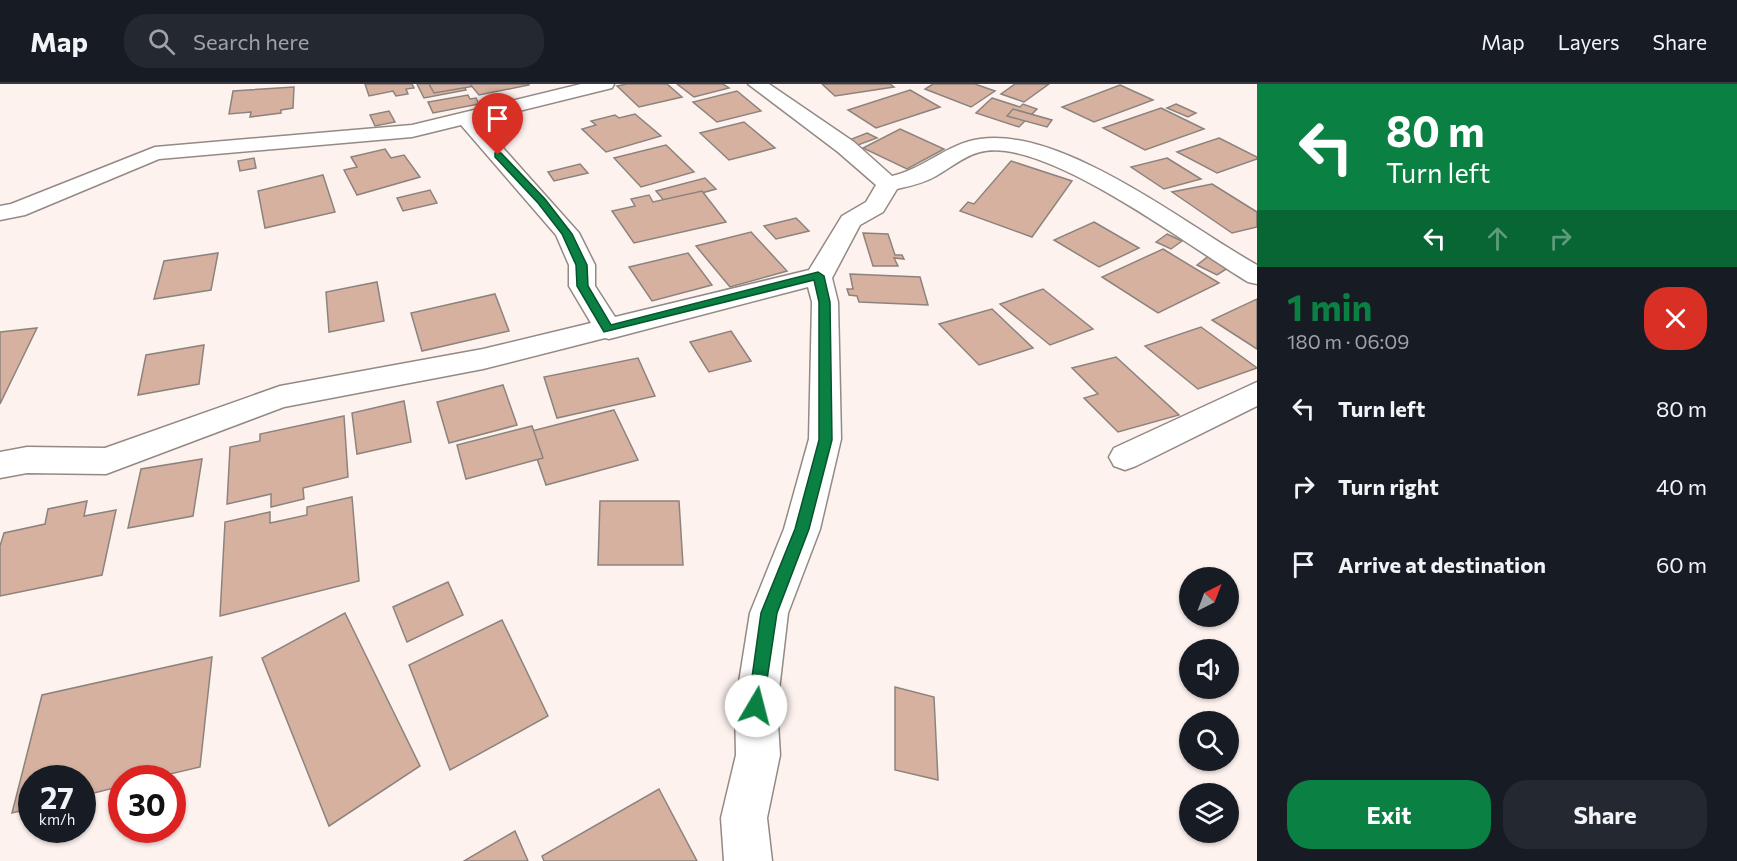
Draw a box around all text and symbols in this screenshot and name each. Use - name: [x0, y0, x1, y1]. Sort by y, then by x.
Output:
- search box: [124, 14, 544, 68]
- text: Map: [30, 24, 88, 58]
- icon: search: [145, 25, 178, 58]
- text: Search here: [193, 28, 309, 55]
- text: Map: [1481, 29, 1525, 54]
- text: Layers: [1558, 29, 1620, 54]
- text: Share: [1653, 29, 1707, 54]
- pin: [472, 93, 523, 155]
- icon: arrive: [481, 102, 514, 135]
- text: 80 m: [1386, 104, 1485, 156]
- icon: left: [1287, 108, 1365, 186]
- text: Turn left: [1386, 156, 1490, 189]
- icon: left: [1418, 222, 1451, 255]
- icon: ahead: [1481, 222, 1514, 255]
- icon: right: [1544, 222, 1577, 255]
- text: 1 min: [1287, 284, 1372, 328]
- button: close: [1644, 287, 1707, 350]
- text: 180 m · 06:09: [1287, 329, 1410, 353]
- icon: left: [1287, 392, 1320, 425]
- text: Turn left: [1338, 395, 1425, 422]
- text: 80 m: [1656, 395, 1707, 422]
- icon: right: [1287, 470, 1320, 503]
- text: Turn right: [1338, 473, 1439, 500]
- text: 40 m: [1656, 473, 1707, 500]
- icon: arrive: [1287, 548, 1320, 581]
- text: Arrive at destination: [1338, 551, 1546, 578]
- text: 60 m: [1656, 551, 1707, 578]
- north arrow: [1179, 567, 1239, 627]
- map controls: [1179, 567, 1239, 843]
- button: sound: [1179, 639, 1239, 699]
- position arrow: [724, 674, 788, 738]
- button: search: [1179, 711, 1239, 771]
- speed limit sign: 30: [108, 765, 186, 843]
- text: 27: [40, 778, 74, 815]
- button: Exit: [1287, 780, 1491, 849]
- button: Share: [1503, 780, 1707, 849]
- button: layers: [1179, 783, 1239, 843]
- text: km/h: [39, 810, 75, 828]

